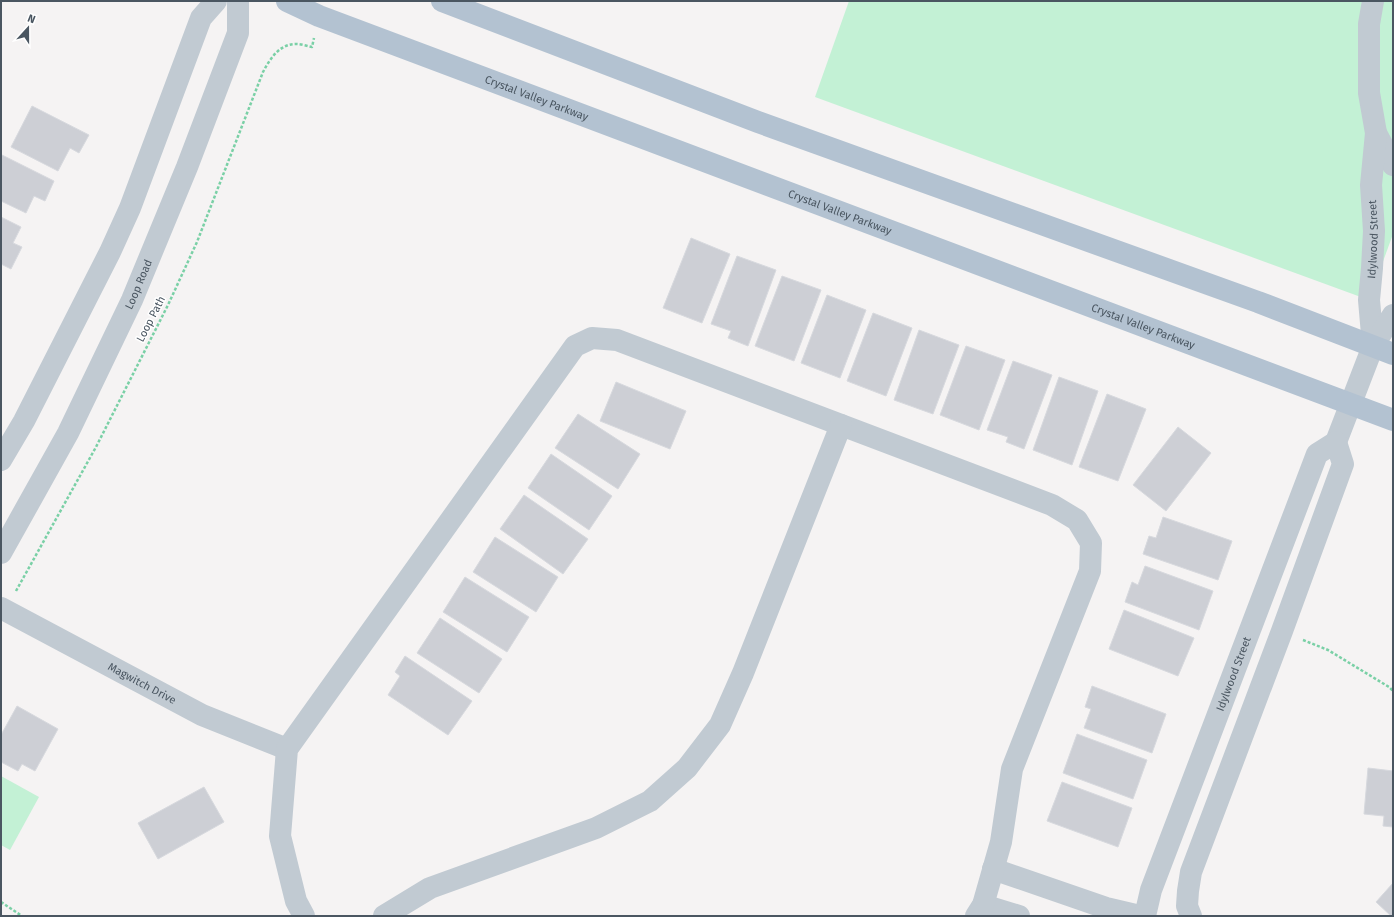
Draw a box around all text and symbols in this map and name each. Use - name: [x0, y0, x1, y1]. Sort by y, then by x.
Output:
- north arrow: [8, 8, 48, 48]
- text: N: [26, 12, 37, 27]
- street label: Crystal Valley Parkway: [483, 73, 591, 123]
- street label: Crystal Valley Parkway: [786, 187, 894, 238]
- street label: Idylwood Street: [1365, 200, 1381, 279]
- street label: Loop Road: [122, 257, 155, 311]
- street label: Loop Path: [134, 294, 168, 344]
- street label: Crystal Valley Parkway: [1090, 301, 1197, 352]
- street label: Idylwood Street: [1213, 635, 1253, 713]
- street label: Magwitch Drive: [106, 660, 179, 707]

